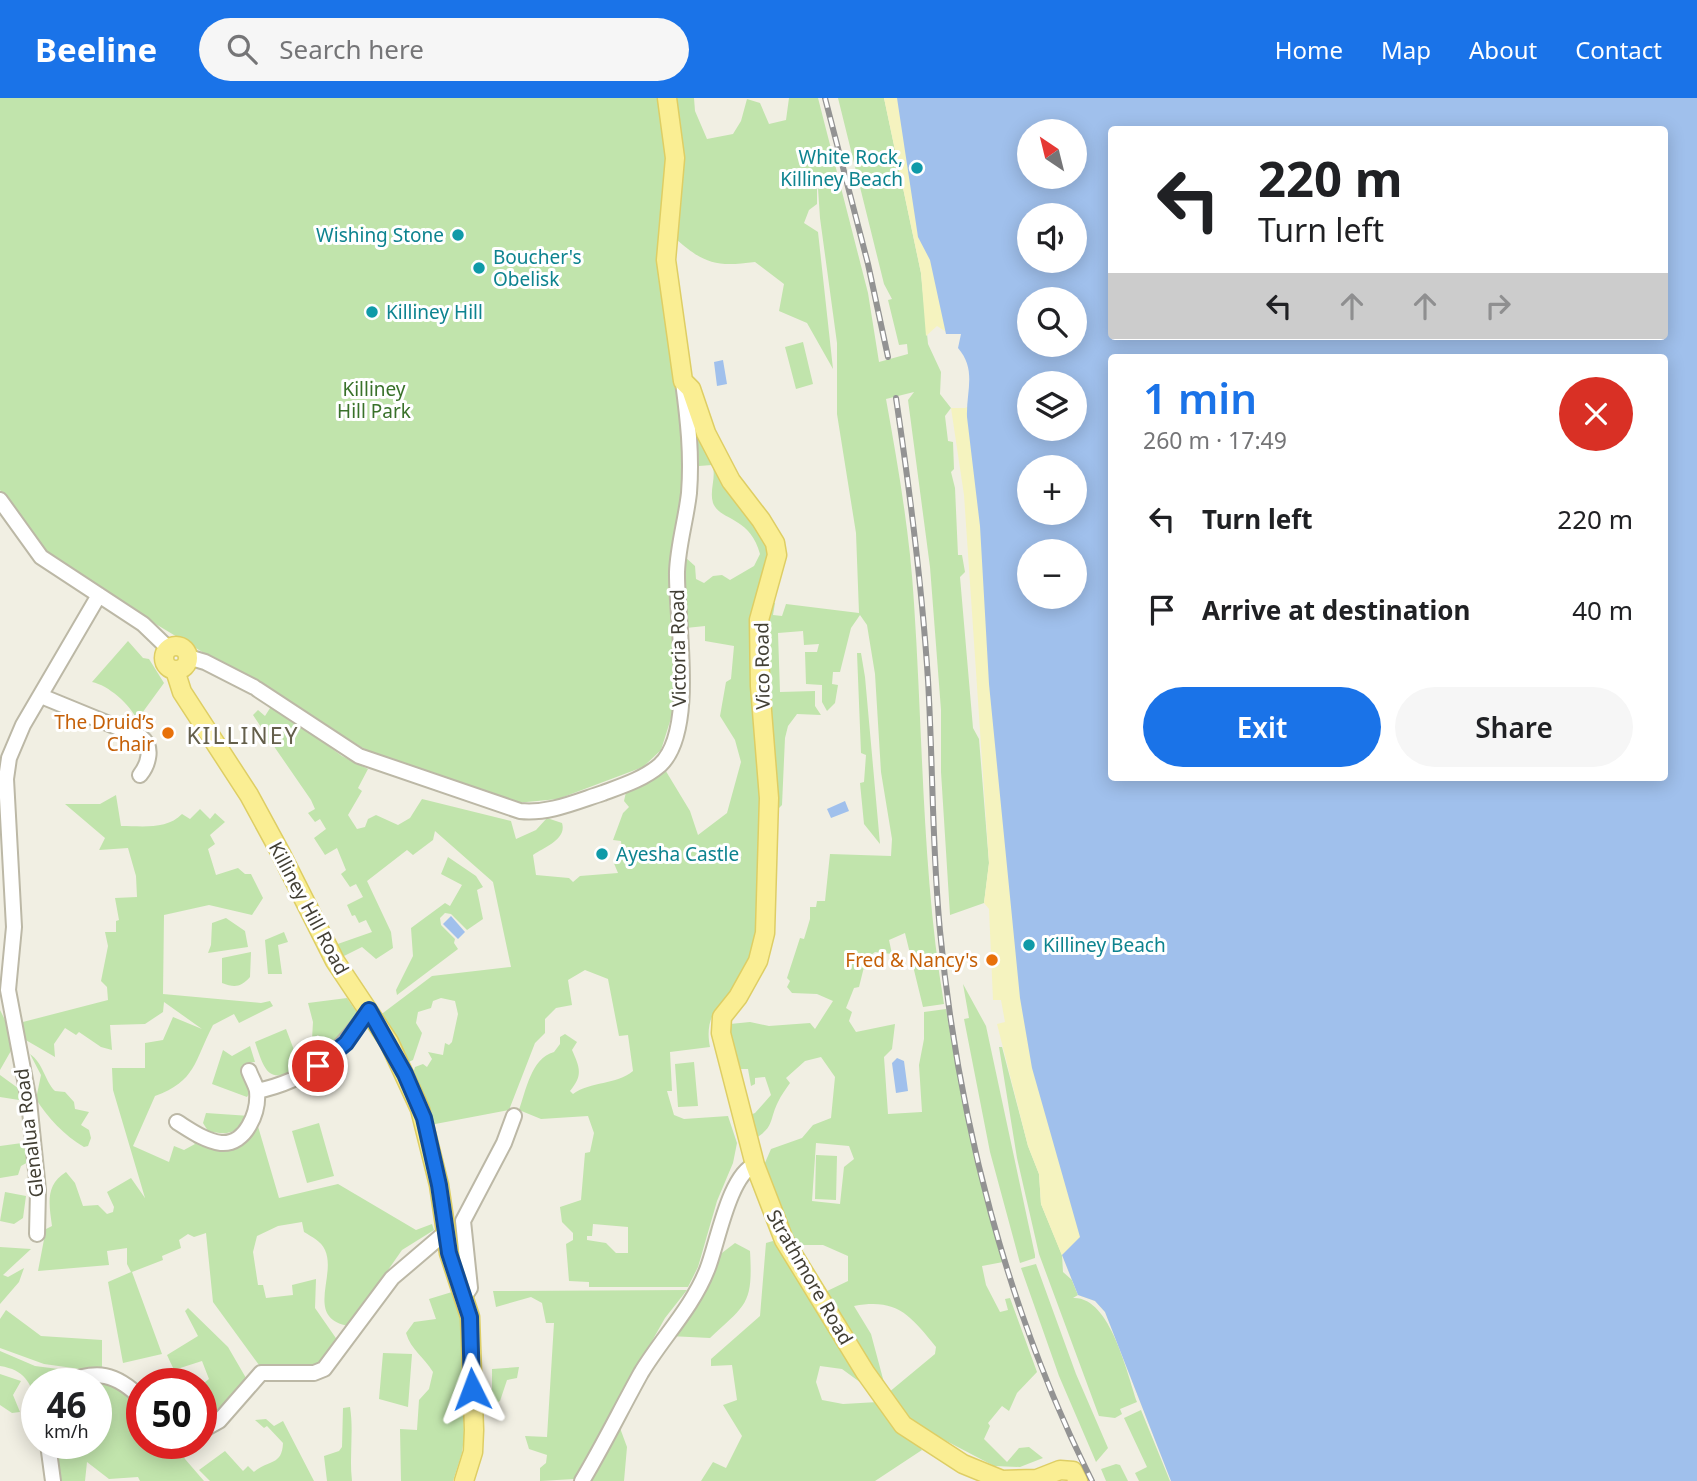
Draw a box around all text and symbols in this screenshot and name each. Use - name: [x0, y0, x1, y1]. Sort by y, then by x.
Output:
- search box: [199, 18, 689, 81]
- text: Beeline: [35, 27, 157, 72]
- icon: search: [223, 30, 261, 68]
- text: Search here: [279, 31, 424, 67]
- text: Home: [1275, 33, 1343, 66]
- text: Map: [1381, 33, 1431, 66]
- text: About: [1469, 33, 1537, 66]
- text: Contact: [1575, 33, 1662, 66]
- north arrow: [1017, 119, 1087, 189]
- map controls: [1017, 119, 1087, 609]
- place label: White Rock, Killiney Beach: [780, 144, 903, 192]
- text: 220 m: [1258, 145, 1403, 211]
- icon: left: [1143, 154, 1234, 245]
- marker: White Rock, Killiney Beach: [909, 160, 925, 176]
- button: sound: [1017, 203, 1087, 273]
- text: Turn left: [1258, 208, 1384, 251]
- place label: Wishing Stone: [316, 222, 444, 248]
- marker: Wishing Stone: [450, 227, 466, 243]
- place label: Boucher's Obelisk: [493, 244, 582, 292]
- marker: Boucher's Obelisk: [471, 260, 487, 276]
- button: search: [1017, 287, 1087, 357]
- icon: left: [1260, 287, 1298, 325]
- icon: ahead: [1333, 287, 1371, 325]
- icon: ahead: [1406, 287, 1444, 325]
- icon: right: [1479, 287, 1517, 325]
- place label: Killiney Hill: [386, 299, 483, 325]
- marker: Killiney Hill: [364, 304, 380, 320]
- text: 1 min: [1143, 369, 1257, 426]
- button: layers: [1017, 371, 1087, 441]
- park label: Killiney Hill Park: [337, 376, 411, 424]
- button: close: [1559, 377, 1633, 451]
- text: 260 m · 17:49: [1143, 424, 1287, 456]
- button: +: [1017, 455, 1087, 525]
- icon: left: [1143, 500, 1181, 538]
- text: Turn left: [1202, 501, 1313, 537]
- text: 220 m: [1557, 501, 1633, 537]
- button: −: [1017, 539, 1087, 609]
- street label: Victoria Road: [664, 589, 692, 707]
- icon: arrive: [1143, 591, 1181, 629]
- text: Arrive at destination: [1202, 592, 1471, 628]
- text: 40 m: [1572, 592, 1633, 628]
- street label: Vico Road: [748, 622, 776, 710]
- button: Exit: [1143, 687, 1381, 767]
- button: Share: [1395, 687, 1633, 767]
- place label: The Druid’s Chair: [54, 709, 154, 757]
- district label: KILLINEY: [186, 719, 300, 751]
- marker: The Druid’s Chair: [160, 725, 176, 741]
- street label: Killiney Hill Road: [263, 837, 355, 979]
- place label: Ayesha Castle: [616, 841, 739, 867]
- marker: Ayesha Castle: [594, 846, 610, 862]
- place label: Killiney Beach: [1043, 932, 1166, 958]
- marker: Killiney Beach: [1021, 937, 1037, 953]
- place label: Fred & Nancy's: [845, 947, 978, 973]
- marker: Fred & Nancy's: [984, 952, 1000, 968]
- pin: [288, 1036, 348, 1096]
- icon: arrive: [299, 1047, 337, 1085]
- street label: Glenalua Road: [8, 1067, 50, 1199]
- street label: Strathmore Road: [761, 1205, 859, 1349]
- position arrow: [435, 1352, 509, 1426]
- speed limit sign: 50: [126, 1368, 217, 1459]
- text: 46: [46, 1381, 87, 1428]
- text: km/h: [44, 1419, 89, 1443]

